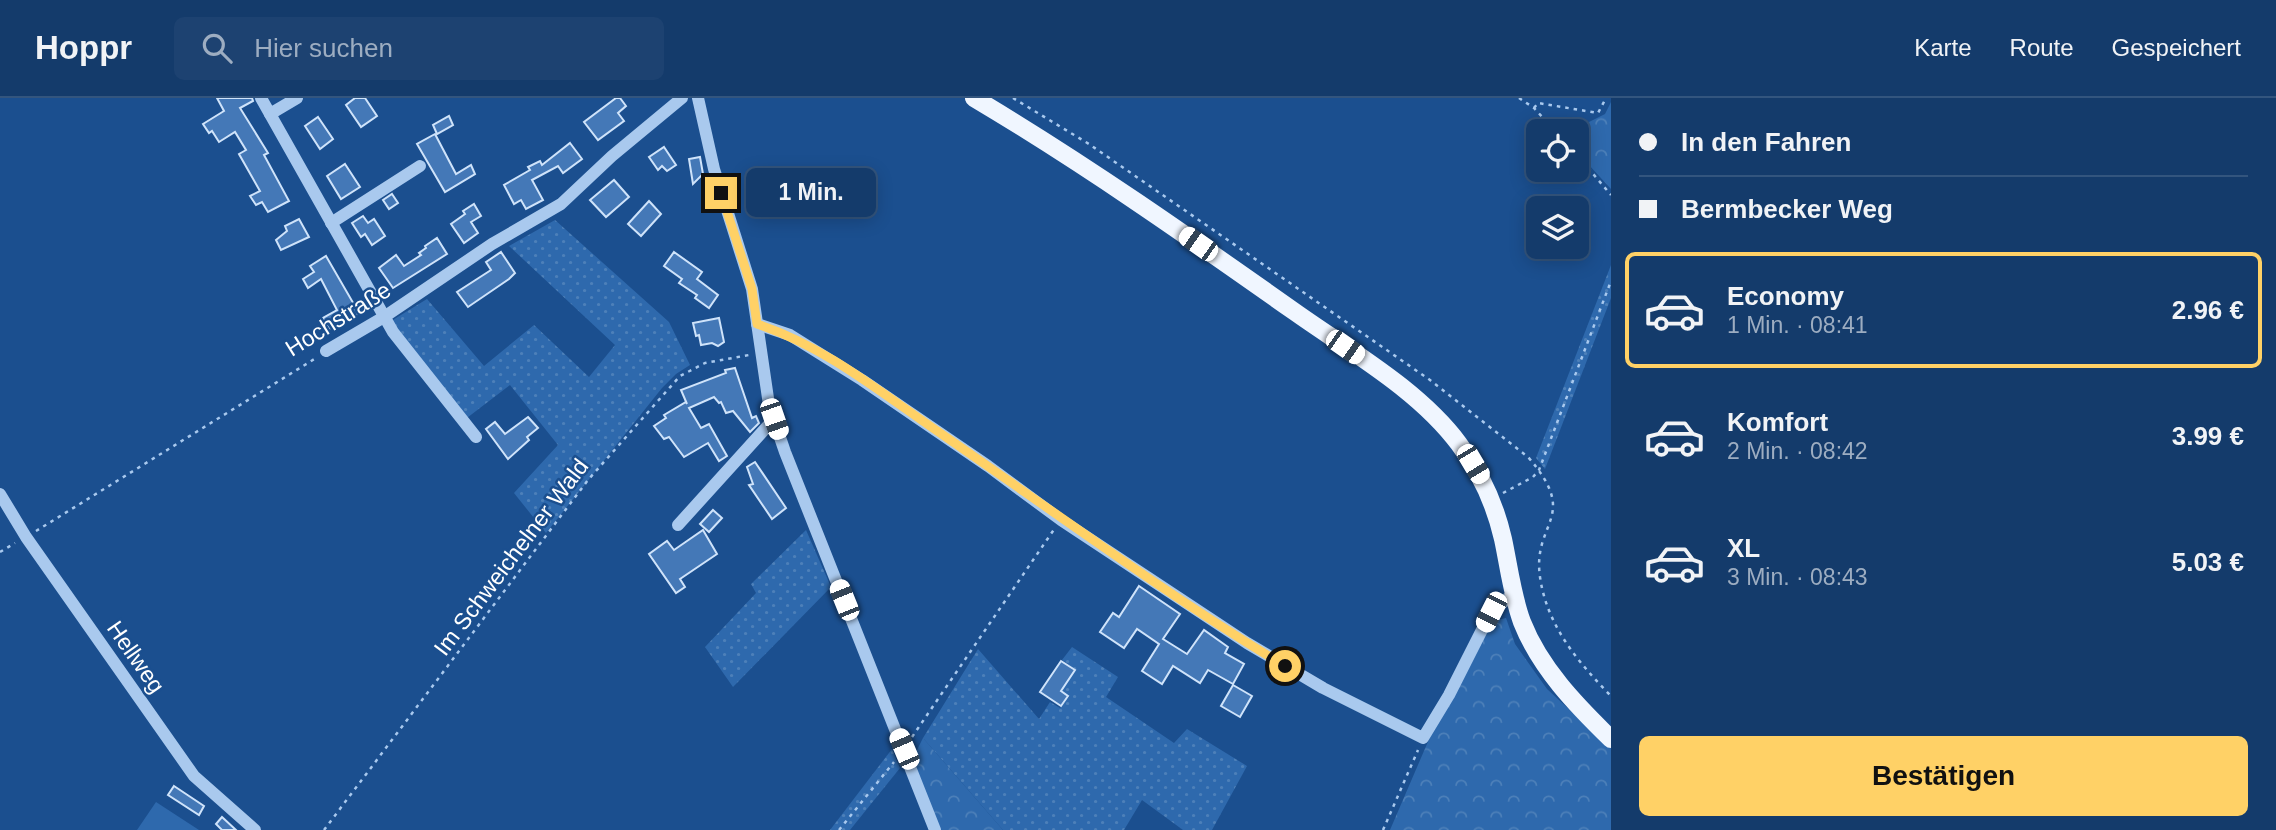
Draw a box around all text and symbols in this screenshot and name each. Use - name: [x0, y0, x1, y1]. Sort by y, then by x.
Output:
- search box: [174, 17, 664, 80]
- text: Hoppr: [35, 29, 132, 66]
- icon: search: [198, 29, 236, 67]
- text: Hier suchen: [254, 33, 393, 63]
- text: Karte: [1914, 34, 1972, 61]
- text: Route: [2010, 34, 2074, 61]
- text: Gespeichert: [2112, 34, 2241, 61]
- map controls: [1526, 119, 1589, 259]
- button: locate: [1526, 119, 1589, 182]
- text: In den Fahren: [1681, 127, 1851, 157]
- callout: 1 Min.: [746, 168, 875, 217]
- route end: [705, 177, 737, 209]
- text: 1 Min.: [778, 179, 844, 205]
- text: Bermbecker Weg: [1681, 194, 1893, 224]
- button: layers: [1526, 196, 1589, 259]
- car: [1175, 223, 1222, 265]
- street label: Hochstraße: [281, 276, 395, 362]
- icon: car: [1643, 279, 1706, 342]
- text: Economy: [1727, 281, 1844, 311]
- text: 2.96 €: [2172, 295, 2244, 325]
- text: 1 Min. · 08:41: [1727, 312, 1868, 338]
- car: [1322, 326, 1369, 368]
- car: [758, 396, 791, 442]
- icon: car: [1643, 405, 1706, 468]
- text: Komfort: [1727, 407, 1828, 437]
- text: 3.99 €: [2172, 421, 2244, 451]
- text: 2 Min. · 08:42: [1727, 438, 1868, 464]
- car: [1454, 441, 1493, 487]
- street label: Im Schweichelner Wald: [429, 454, 593, 660]
- icon: car: [1643, 531, 1706, 594]
- text: XL: [1727, 533, 1760, 563]
- text: 5.03 €: [2172, 547, 2244, 577]
- text: 3 Min. · 08:43: [1727, 564, 1868, 590]
- car: [827, 577, 862, 623]
- car: [1473, 589, 1510, 635]
- street label: Hellweg: [102, 616, 170, 698]
- route start: [1269, 650, 1301, 682]
- car: [887, 726, 922, 772]
- button: Bestätigen: [1639, 736, 2248, 816]

